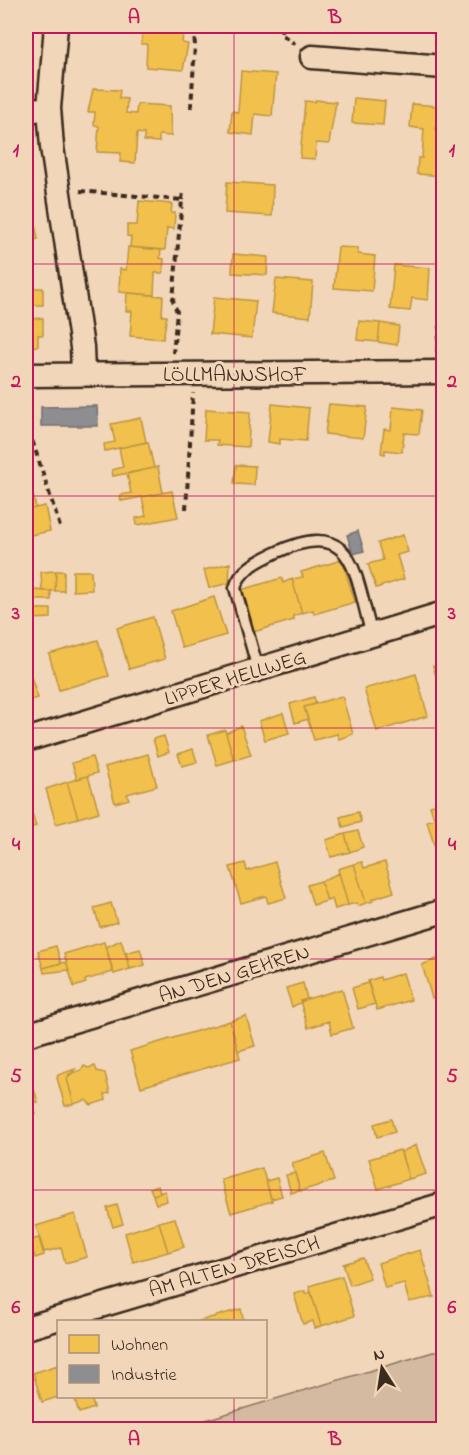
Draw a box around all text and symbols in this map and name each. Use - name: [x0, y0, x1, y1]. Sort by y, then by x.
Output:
- text: A: [128, 4, 140, 33]
- text: B: [327, 4, 342, 33]
- text: 1: [13, 137, 20, 166]
- text: 1: [449, 137, 456, 166]
- street label: LÖLLMANNSHOF: [163, 361, 307, 391]
- text: 2: [10, 368, 21, 397]
- text: 2: [446, 368, 457, 397]
- text: 3: [11, 600, 20, 629]
- text: 3: [447, 600, 456, 629]
- street label: LIPPER HELLWEG: [161, 643, 310, 715]
- text: 4: [12, 831, 21, 860]
- text: 4: [448, 831, 457, 860]
- street label: AN DEN GEHREN: [155, 938, 314, 1012]
- text: 5: [10, 1063, 22, 1092]
- text: 5: [446, 1063, 458, 1092]
- street label: AM ALTEN DREISCH: [146, 1229, 324, 1307]
- text: 6: [12, 1294, 21, 1323]
- text: 6: [448, 1294, 457, 1323]
- legend: [57, 1320, 267, 1398]
- text: Wohnen: [111, 1333, 168, 1359]
- north arrow: [352, 1338, 412, 1398]
- text: N: [372, 1342, 387, 1368]
- text: Industrie: [111, 1363, 177, 1389]
- text: A: [128, 1426, 140, 1455]
- text: B: [327, 1426, 342, 1455]

